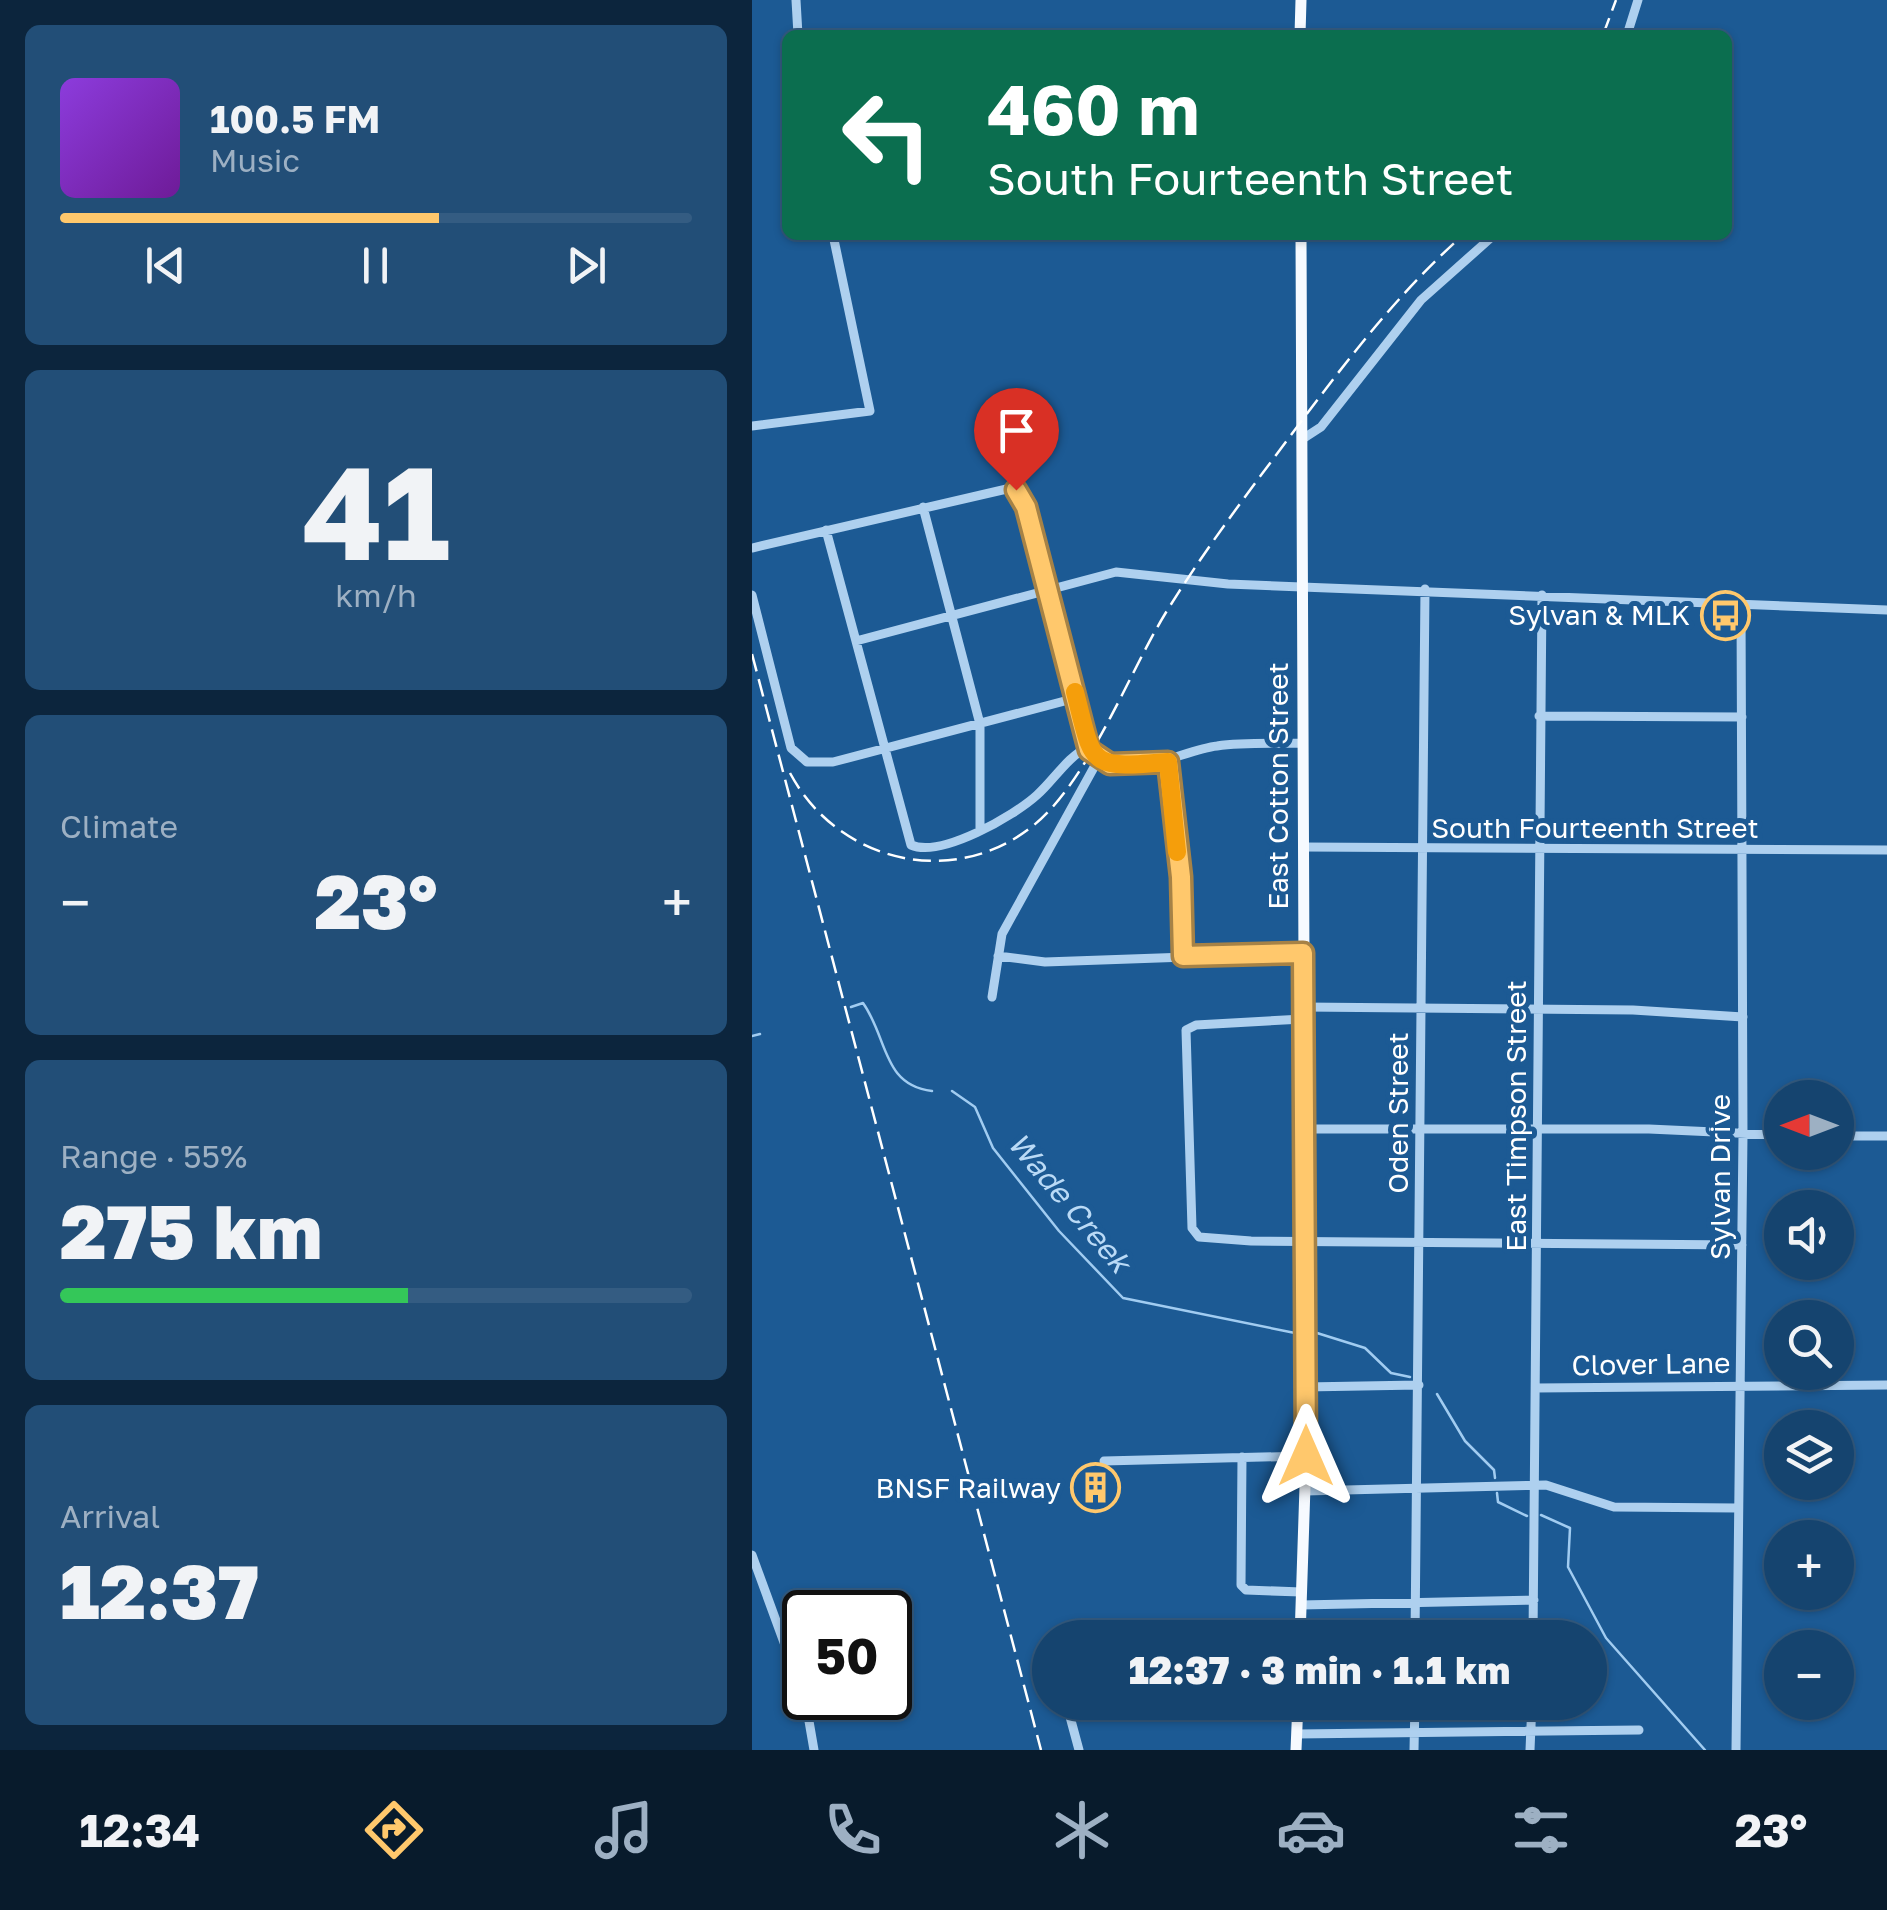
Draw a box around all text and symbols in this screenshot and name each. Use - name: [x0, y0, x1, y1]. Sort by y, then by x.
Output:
- text: 460 m: [987, 66, 1199, 150]
- icon: left: [822, 70, 952, 200]
- text: 100.5 FM: [210, 96, 380, 141]
- text: Music: [210, 141, 300, 179]
- text: South Fourteenth Street: [987, 151, 1514, 205]
- icon: previous: [138, 238, 193, 293]
- icon: pause: [348, 238, 403, 293]
- icon: next: [559, 238, 614, 293]
- pin: [974, 388, 1059, 491]
- icon: arrive: [989, 403, 1044, 458]
- text: 41: [302, 433, 450, 589]
- text: km/h: [335, 576, 417, 614]
- bus stop icon: Sylvan & MLK: [1699, 589, 1751, 641]
- place label: Sylvan & MLK: [1508, 598, 1690, 631]
- street label: East Cotton Street: [1261, 662, 1294, 910]
- text: Climate: [60, 807, 178, 845]
- street label: South Fourteenth Street: [1431, 811, 1759, 844]
- text: 23°: [314, 855, 438, 946]
- text: −: [60, 869, 90, 935]
- text: +: [662, 869, 692, 935]
- street label: East Timpson Street: [1499, 980, 1532, 1252]
- street label: Oden Street: [1381, 1032, 1414, 1194]
- north arrow: [1764, 1080, 1854, 1170]
- map controls: [1764, 1080, 1854, 1720]
- street label: Sylvan Drive: [1703, 1094, 1736, 1260]
- water label: Wade Creek: [1001, 1125, 1141, 1282]
- text: Range · 55%: [60, 1137, 247, 1175]
- text: 275 km: [60, 1185, 322, 1276]
- button: sound: [1764, 1190, 1854, 1280]
- button: search: [1764, 1300, 1854, 1390]
- street label: Clover Lane: [1571, 1346, 1731, 1381]
- position arrow: [1254, 1404, 1358, 1508]
- button: layers: [1764, 1410, 1854, 1500]
- building icon: BNSF Railway: [1070, 1462, 1122, 1514]
- place label: BNSF Railway: [876, 1471, 1061, 1504]
- text: Arrival: [60, 1497, 160, 1535]
- button: +: [1764, 1520, 1854, 1610]
- text: 12:37: [60, 1545, 259, 1636]
- speed limit sign: 50: [782, 1590, 912, 1720]
- button: −: [1764, 1630, 1854, 1720]
- text: 12:37 · 3 min · 1.1 km: [1129, 1647, 1510, 1692]
- icon: directions: [359, 1795, 429, 1865]
- icon: music: [589, 1795, 659, 1865]
- icon: phone: [818, 1795, 888, 1865]
- icon: climate: [1047, 1795, 1117, 1865]
- icon: car: [1276, 1795, 1346, 1865]
- icon: filters: [1506, 1795, 1576, 1865]
- text: 12:34: [80, 1803, 200, 1857]
- text: 23°: [1735, 1803, 1807, 1857]

